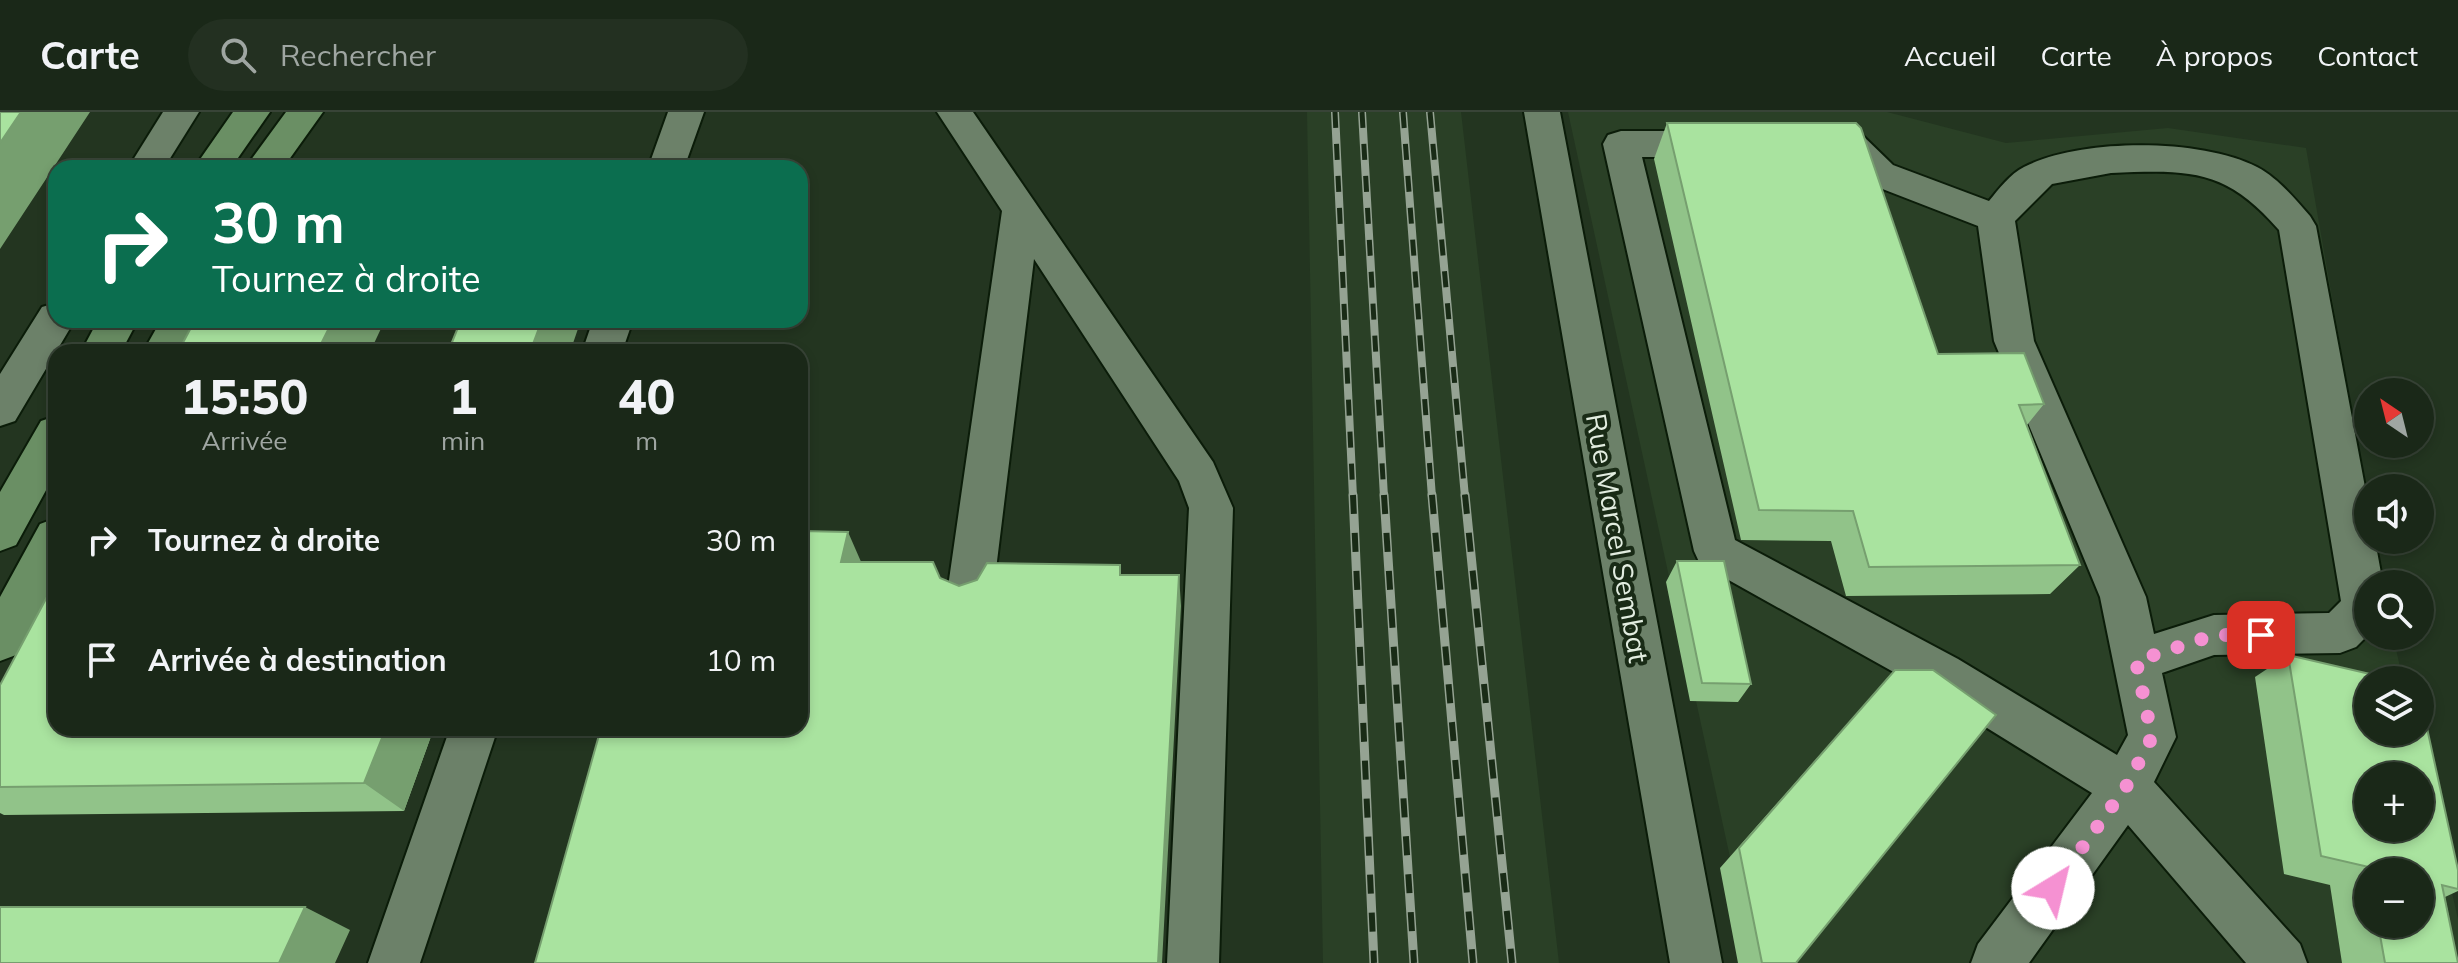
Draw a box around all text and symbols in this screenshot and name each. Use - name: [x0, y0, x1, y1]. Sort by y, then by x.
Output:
- search box: [188, 19, 748, 91]
- text: Carte: [40, 31, 140, 79]
- icon: search: [216, 33, 260, 77]
- text: Rechercher: [280, 36, 436, 74]
- text: Accueil: [1904, 38, 1997, 73]
- text: Carte: [2041, 38, 2112, 73]
- text: À propos: [2156, 38, 2273, 73]
- text: Contact: [2317, 38, 2418, 73]
- text: 30 m: [212, 187, 345, 257]
- icon: right: [80, 192, 184, 296]
- text: Tournez à droite: [212, 256, 481, 301]
- text: 15:50: [181, 366, 308, 426]
- text: 1: [449, 366, 477, 426]
- text: 40: [618, 366, 675, 426]
- north arrow: [2354, 378, 2434, 458]
- map controls: [2354, 378, 2434, 938]
- street label: Rue Marcel Sembat: [1579, 411, 1657, 665]
- text: Arrivée: [201, 424, 287, 457]
- text: min: [441, 424, 485, 457]
- text: m: [635, 424, 658, 457]
- button: sound: [2354, 474, 2434, 554]
- icon: right: [80, 518, 124, 562]
- text: Tournez à droite: [148, 521, 380, 559]
- text: 30 m: [706, 521, 776, 559]
- button: search: [2354, 570, 2434, 650]
- pin: [2227, 601, 2295, 669]
- icon: arrive: [2239, 613, 2283, 657]
- icon: arrive: [80, 638, 124, 682]
- text: Arrivée à destination: [148, 641, 447, 679]
- text: 10 m: [706, 641, 776, 679]
- button: layers: [2354, 666, 2434, 746]
- button: +: [2354, 762, 2434, 842]
- position arrow: [2011, 846, 2095, 930]
- button: −: [2354, 858, 2434, 938]

